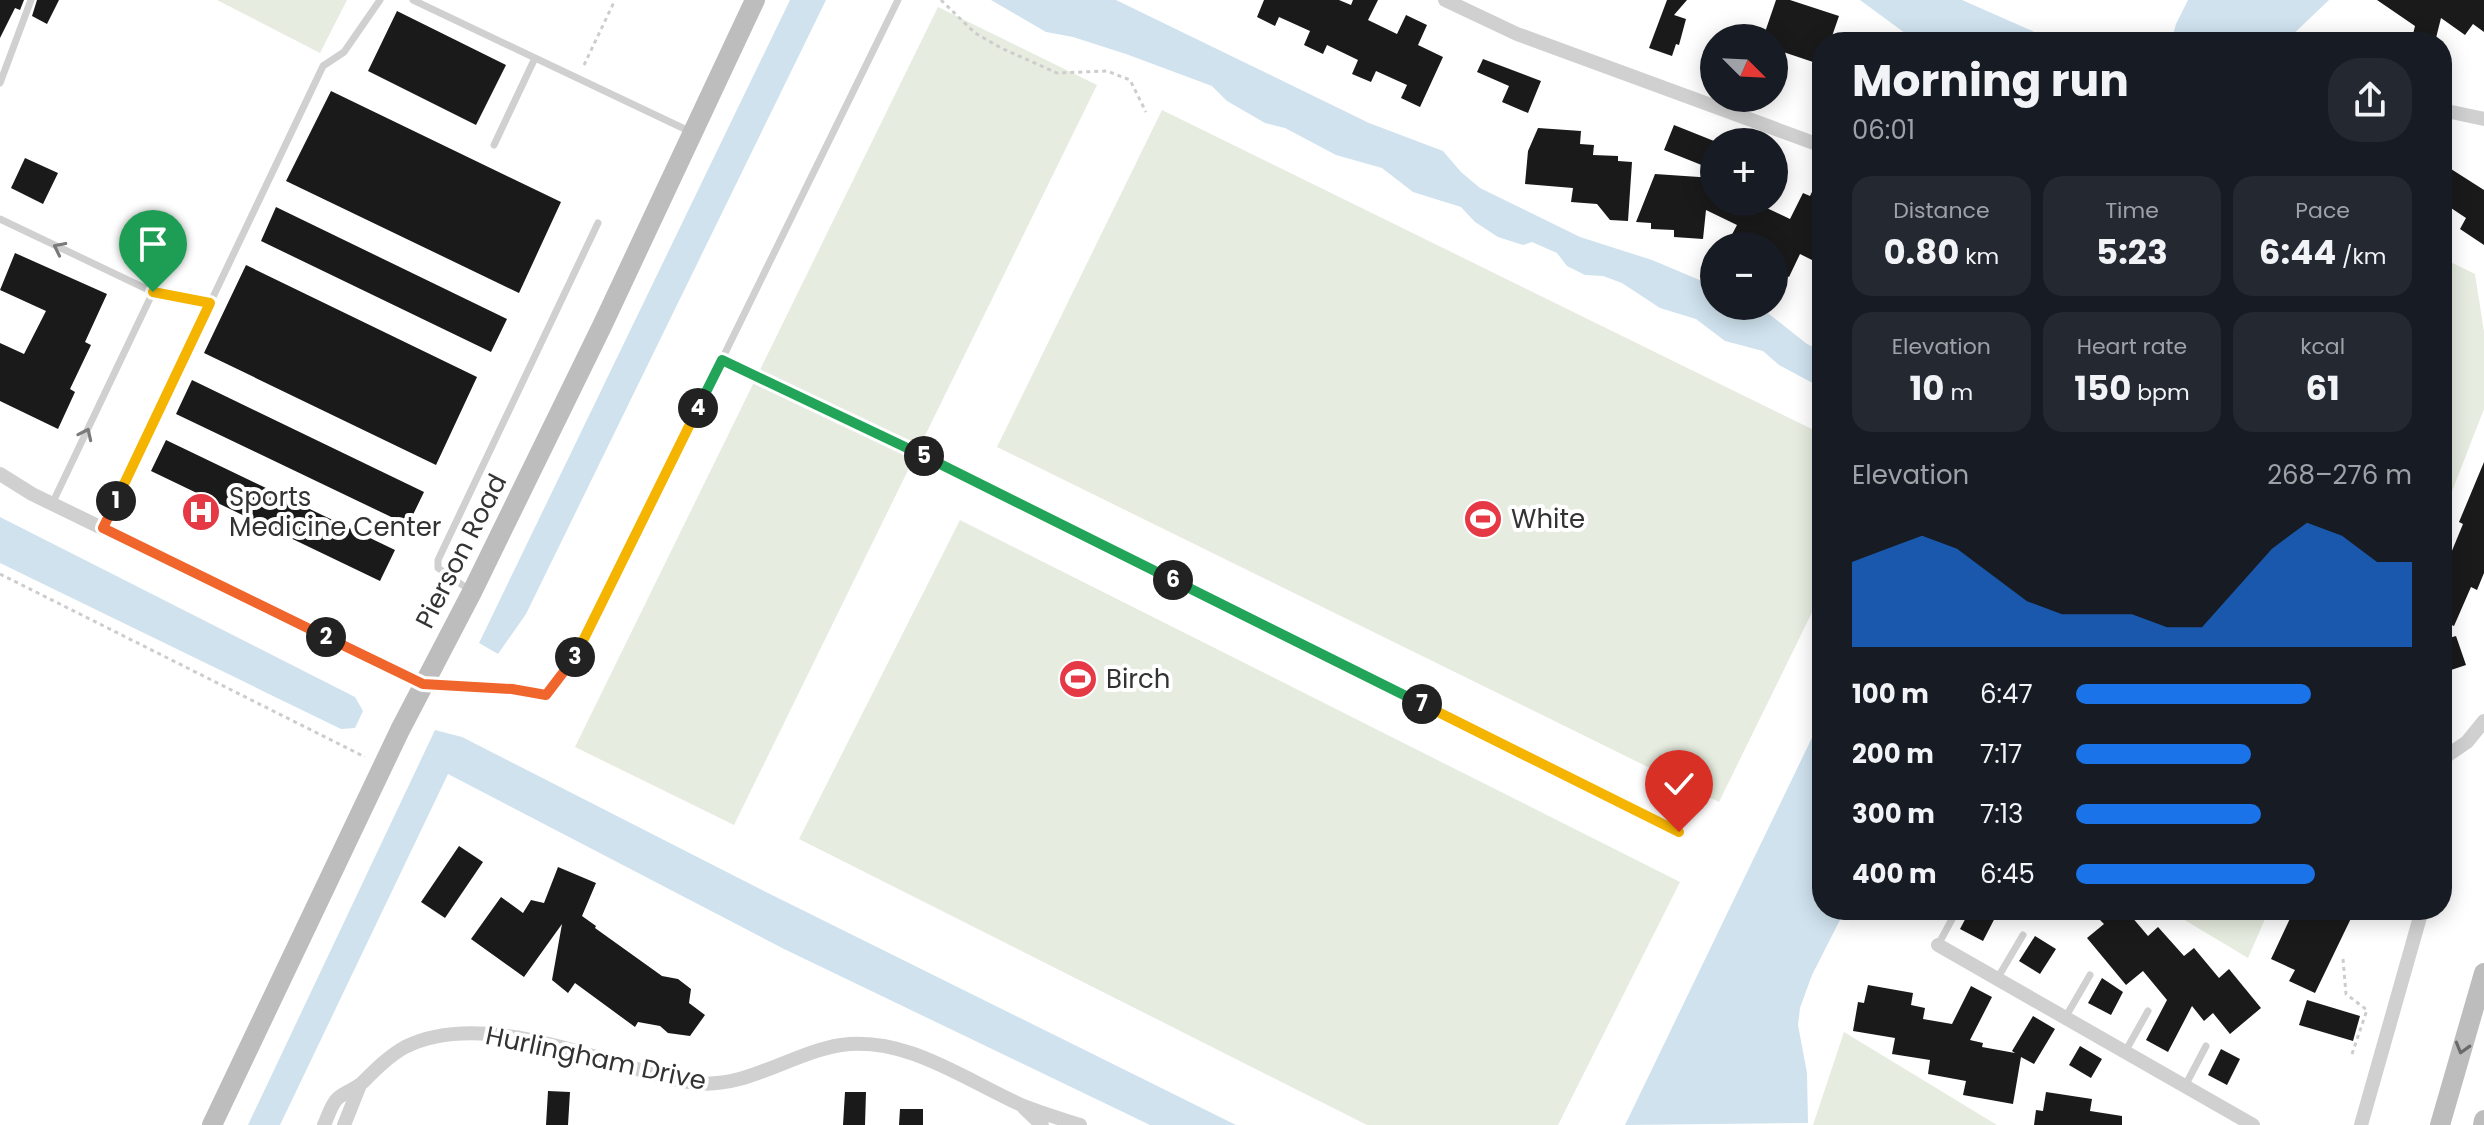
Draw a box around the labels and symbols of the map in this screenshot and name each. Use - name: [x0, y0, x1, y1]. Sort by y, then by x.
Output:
- north arrow: [1700, 24, 1788, 112]
- pin: [119, 210, 187, 292]
- one-way arrow: [53, 242, 68, 258]
- pin: 4: [678, 388, 718, 428]
- one-way arrow: [76, 427, 92, 442]
- pin: 5: [904, 436, 944, 476]
- street label: Pierson Road: [407, 468, 515, 634]
- place label: Sports Medicine Center: [229, 479, 441, 545]
- pin: 1: [96, 481, 136, 521]
- hospital icon: Sports Medicine Center: [180, 491, 222, 533]
- sports icon: White: [1462, 498, 1504, 540]
- place label: White: [1511, 501, 1585, 537]
- pin: 6: [1153, 560, 1193, 600]
- pin: 2: [306, 617, 346, 657]
- pin: 3: [555, 637, 595, 677]
- sports icon: Birch: [1057, 658, 1099, 700]
- place label: Birch: [1106, 661, 1170, 697]
- pin: 7: [1402, 684, 1442, 724]
- pin: [1645, 750, 1713, 832]
- street label: Hurlingham Drive: [482, 1017, 710, 1099]
- one-way arrow: [2455, 1041, 2471, 1055]

